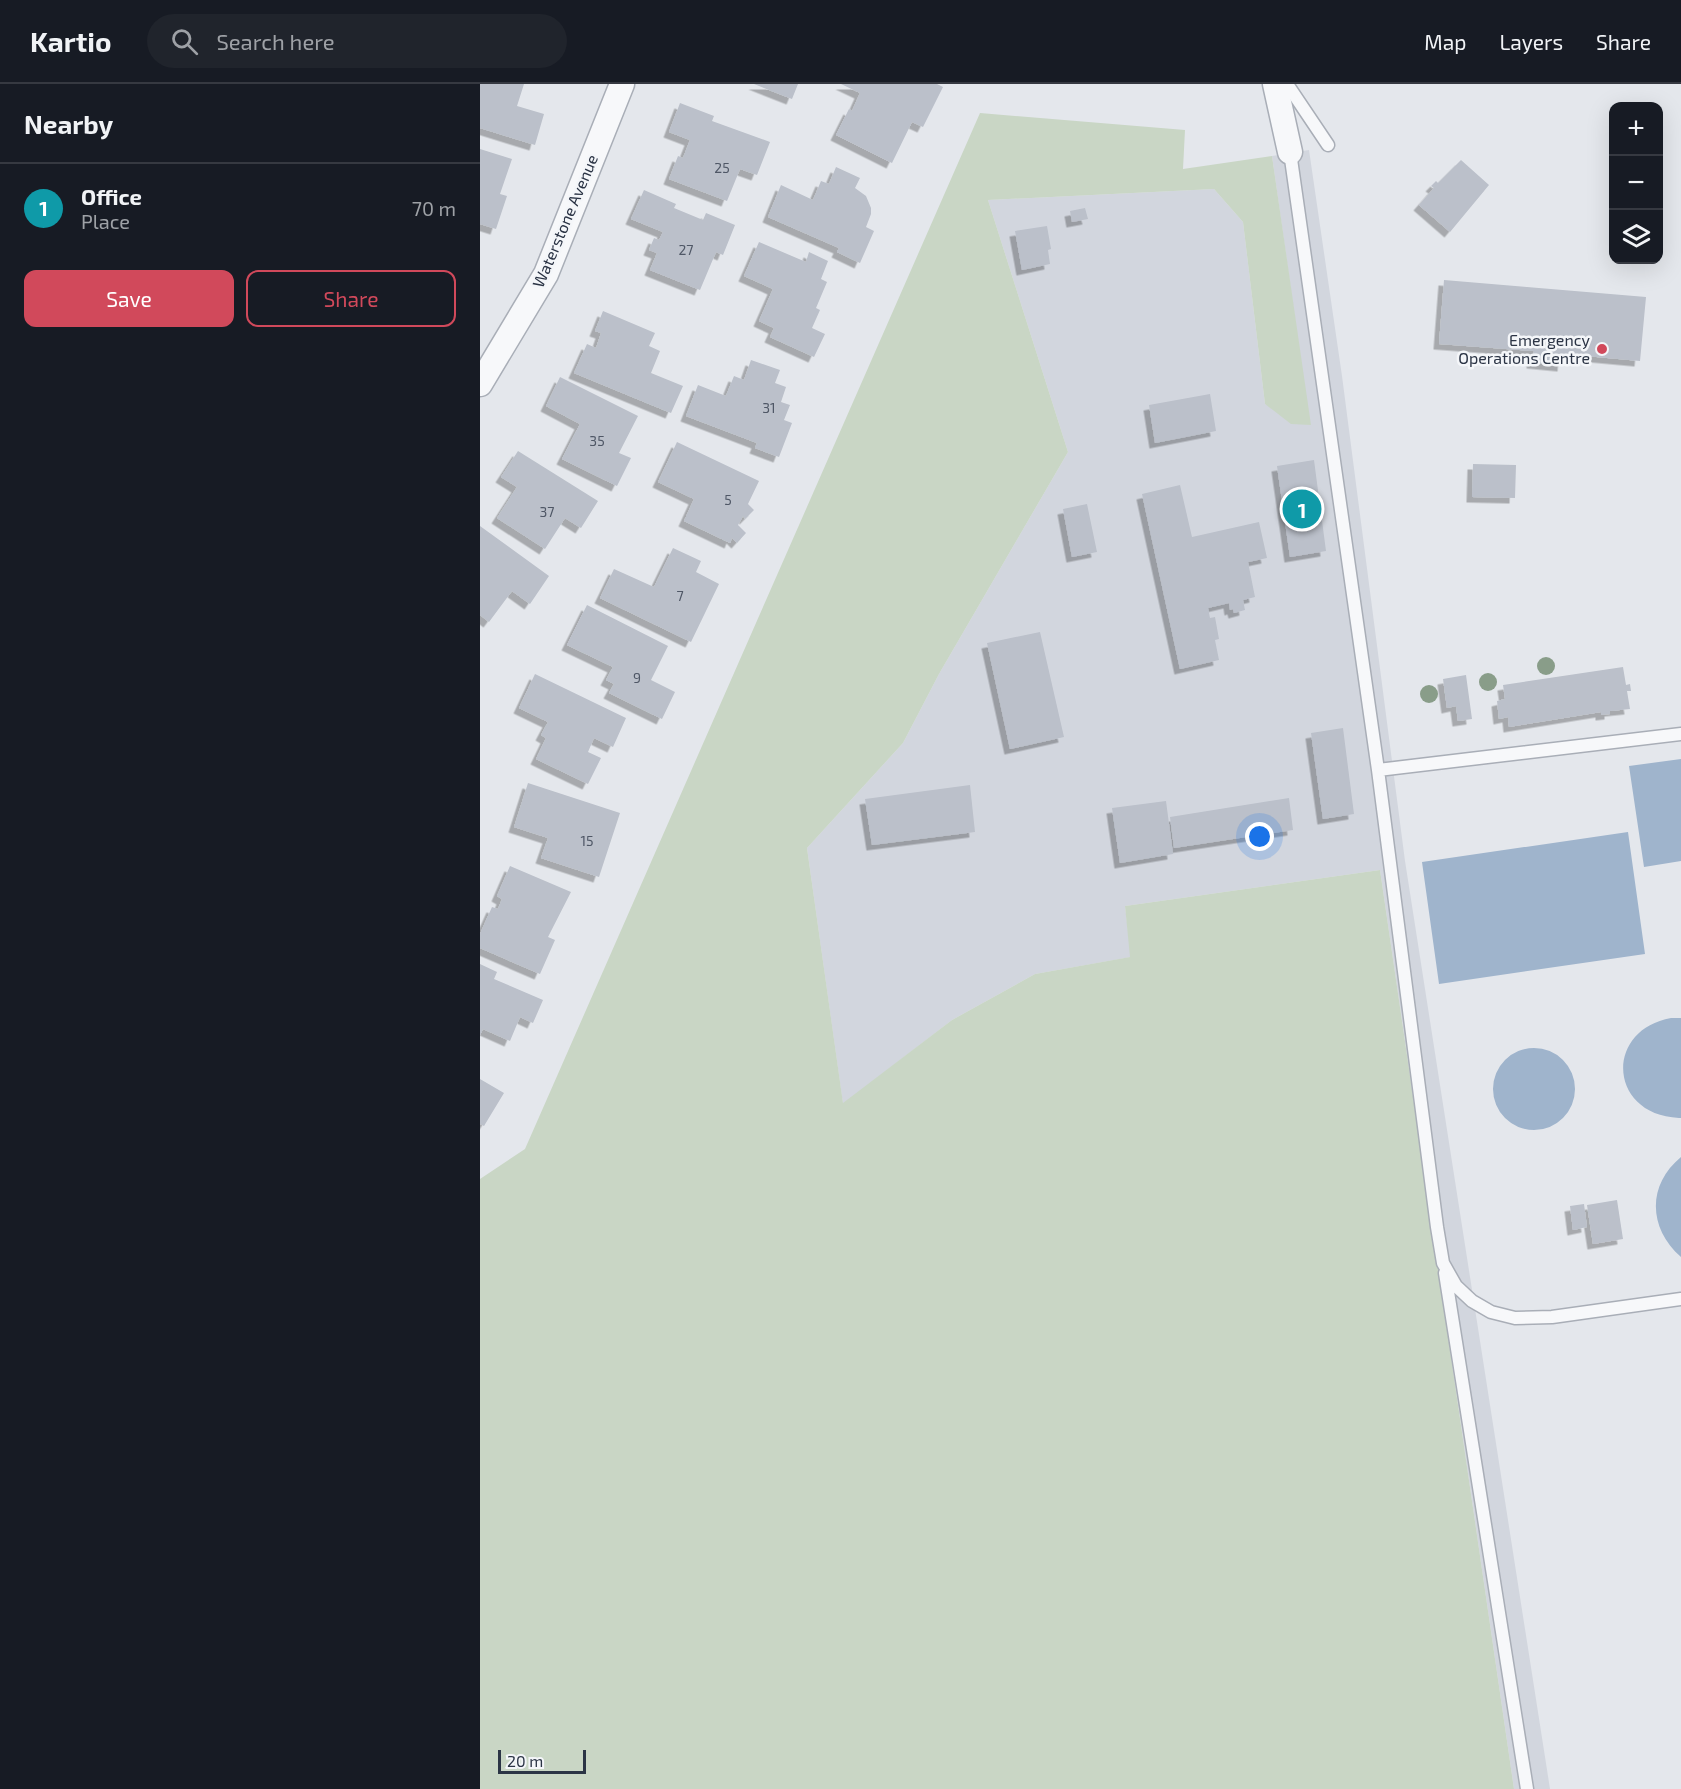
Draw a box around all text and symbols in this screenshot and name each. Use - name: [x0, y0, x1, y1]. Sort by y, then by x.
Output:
- search box: [147, 14, 567, 68]
- text: Kartio: [30, 24, 111, 58]
- icon: search: [168, 25, 201, 58]
- text: Search here: [216, 28, 335, 54]
- text: Map: [1424, 29, 1466, 54]
- text: Layers: [1499, 29, 1563, 54]
- text: Share: [1596, 29, 1651, 54]
- map controls: [1609, 102, 1663, 264]
- button: +: [1609, 102, 1663, 156]
- text: Nearby: [24, 108, 113, 139]
- street label: Waterstone Avenue: [528, 151, 601, 290]
- button: −: [1609, 156, 1663, 210]
- house number: 25: [714, 159, 730, 176]
- text: Office: [81, 183, 142, 209]
- text: 1: [39, 196, 48, 220]
- text: 70 m: [412, 196, 456, 220]
- text: Place: [81, 209, 130, 233]
- button: layers: [1609, 210, 1663, 264]
- house number: 27: [678, 241, 694, 258]
- button: Save: [24, 270, 234, 327]
- button: Share: [246, 270, 456, 327]
- place label: Emergency Operations Centre: [1458, 330, 1591, 367]
- marker: Emergency Operations Centre: [1595, 342, 1609, 356]
- house number: 31: [762, 399, 776, 416]
- house number: 35: [589, 432, 605, 449]
- pin: 1: [1282, 486, 1322, 532]
- house number: 5: [724, 491, 732, 508]
- house number: 37: [540, 503, 554, 520]
- house number: 7: [676, 587, 684, 604]
- house number: 9: [633, 669, 641, 686]
- your location: [1245, 822, 1274, 851]
- house number: 15: [580, 832, 594, 849]
- scale bar: [498, 1747, 586, 1774]
- text: 20 m: [507, 1751, 543, 1770]

